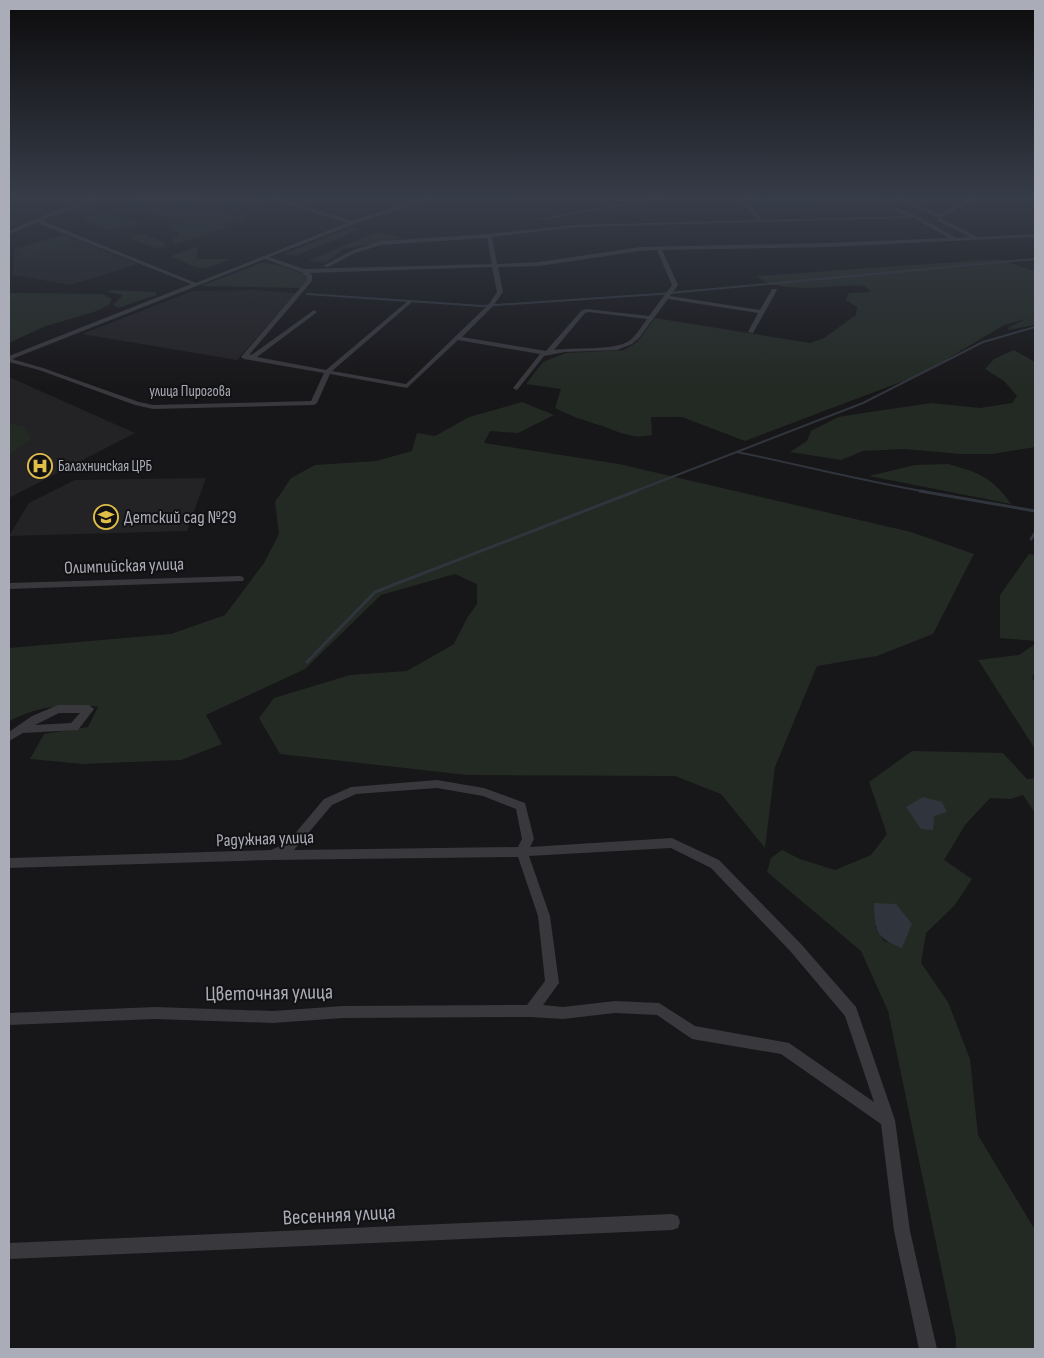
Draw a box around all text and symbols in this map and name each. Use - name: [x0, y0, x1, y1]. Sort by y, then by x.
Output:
- street label: улица Пирогова: [149, 382, 231, 401]
- hospital icon: Балахнинская ЦРБ: [27, 453, 53, 479]
- place label: Балахнинская ЦРБ: [58, 457, 152, 476]
- school or university icon: Детский сад №29: [93, 504, 119, 530]
- place label: Детский сад №29: [124, 507, 237, 528]
- street label: Олимпийская улица: [64, 553, 184, 579]
- street label: Радужная улица: [216, 827, 314, 851]
- street label: Цветочная улица: [205, 979, 333, 1007]
- street label: Весенняя улица: [282, 1200, 396, 1230]

